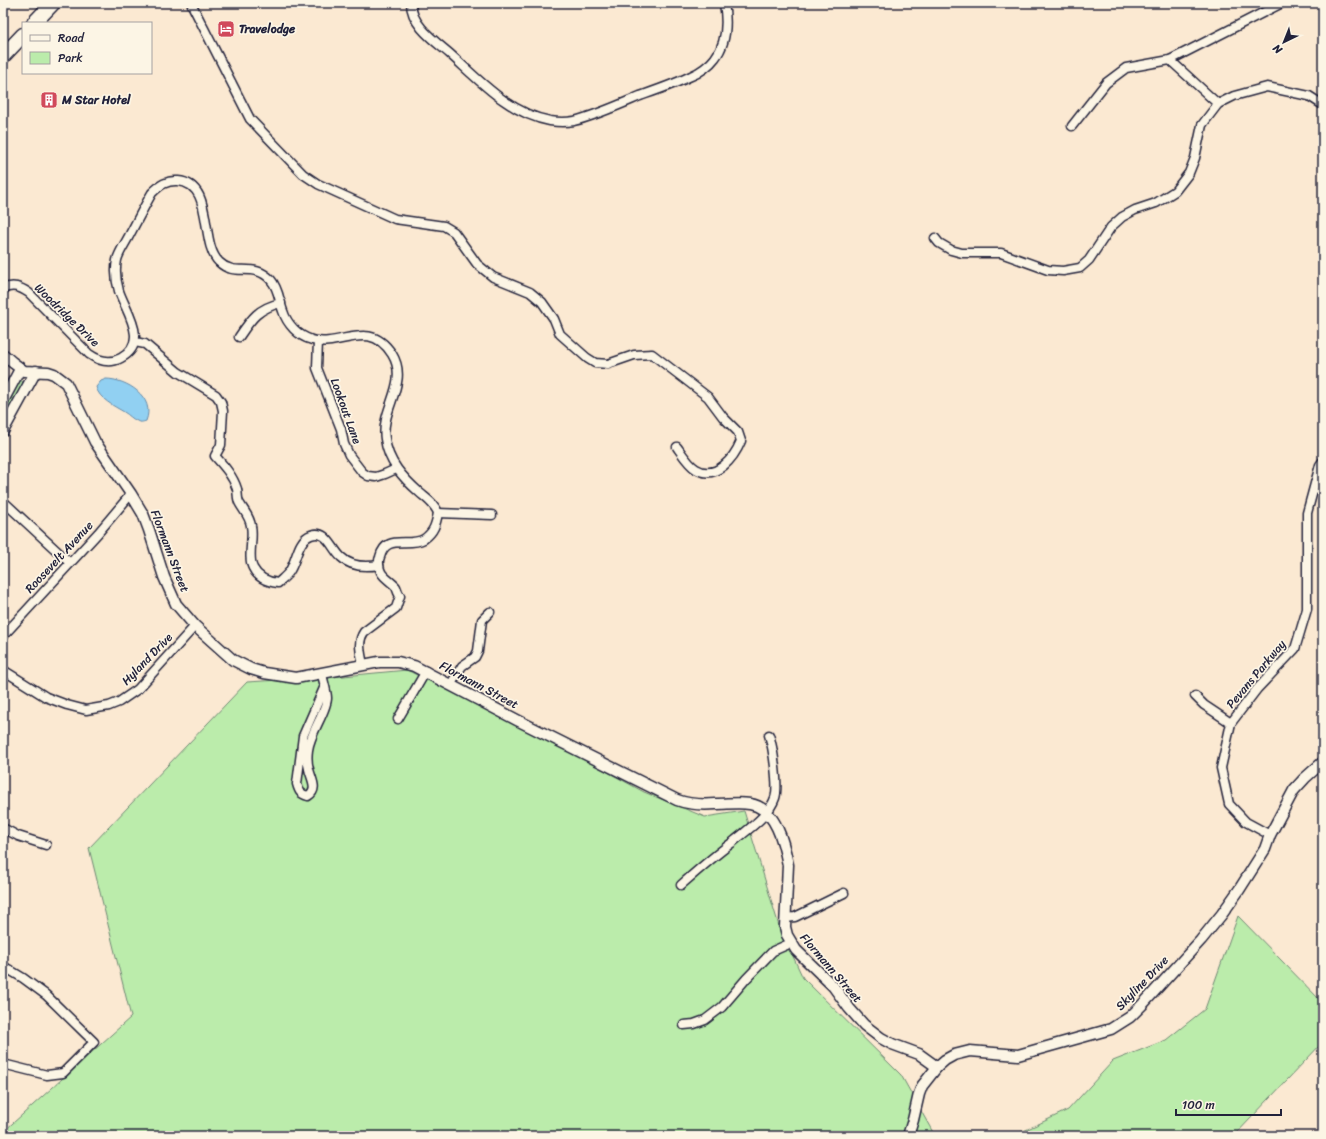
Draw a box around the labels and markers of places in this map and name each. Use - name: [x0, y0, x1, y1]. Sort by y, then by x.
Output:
- place label: Travelodge: [239, 18, 296, 40]
- hotel icon: Travelodge: [216, 19, 236, 39]
- place label: M Star Hotel: [61, 89, 131, 111]
- building icon: M Star Hotel: [39, 90, 59, 110]

